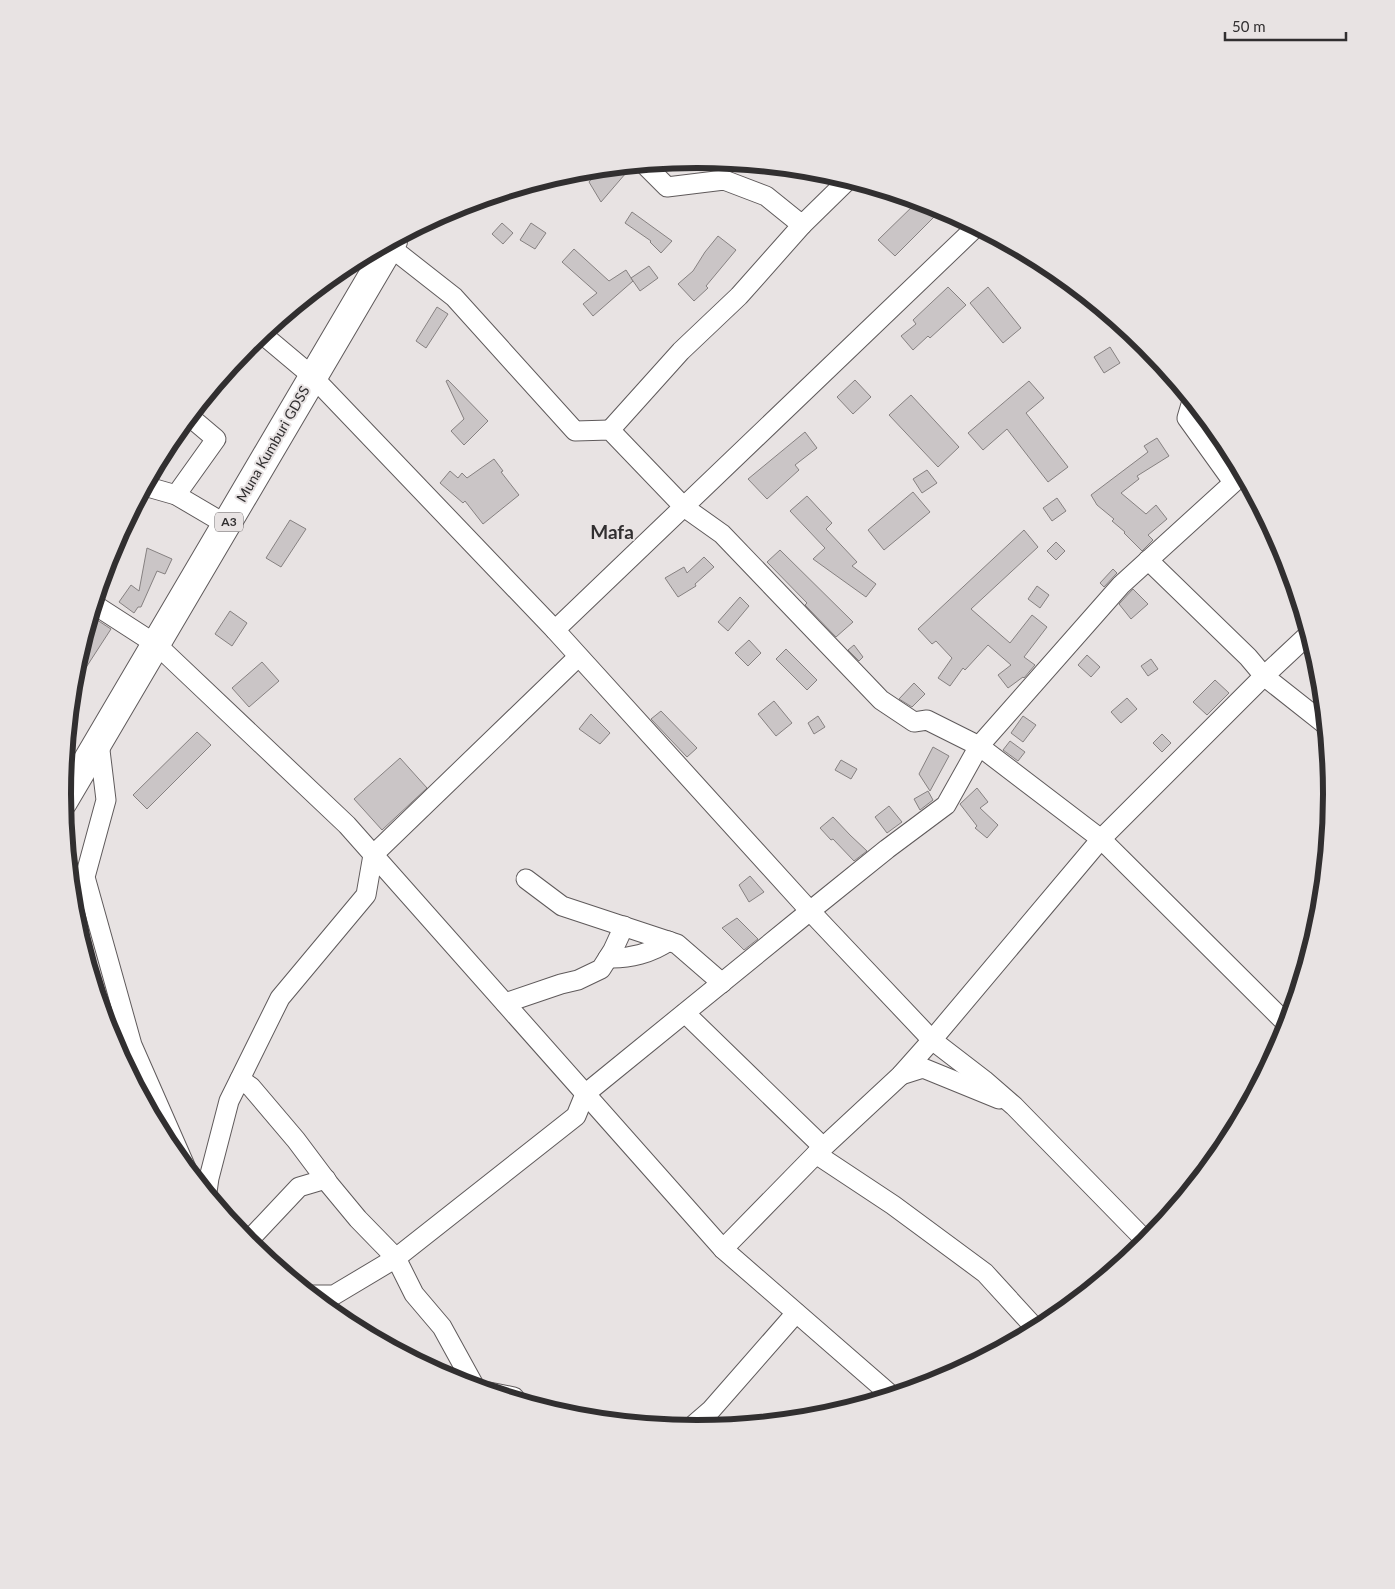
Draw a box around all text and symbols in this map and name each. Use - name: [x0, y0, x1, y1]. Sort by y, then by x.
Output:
- scale bar: [1225, 10, 1346, 42]
- text: 50 m: [1232, 17, 1266, 35]
- street label: Muna Kumburi GDSS: [232, 383, 313, 505]
- road number: A3: [215, 512, 243, 532]
- district label: Mafa: [590, 520, 634, 543]

